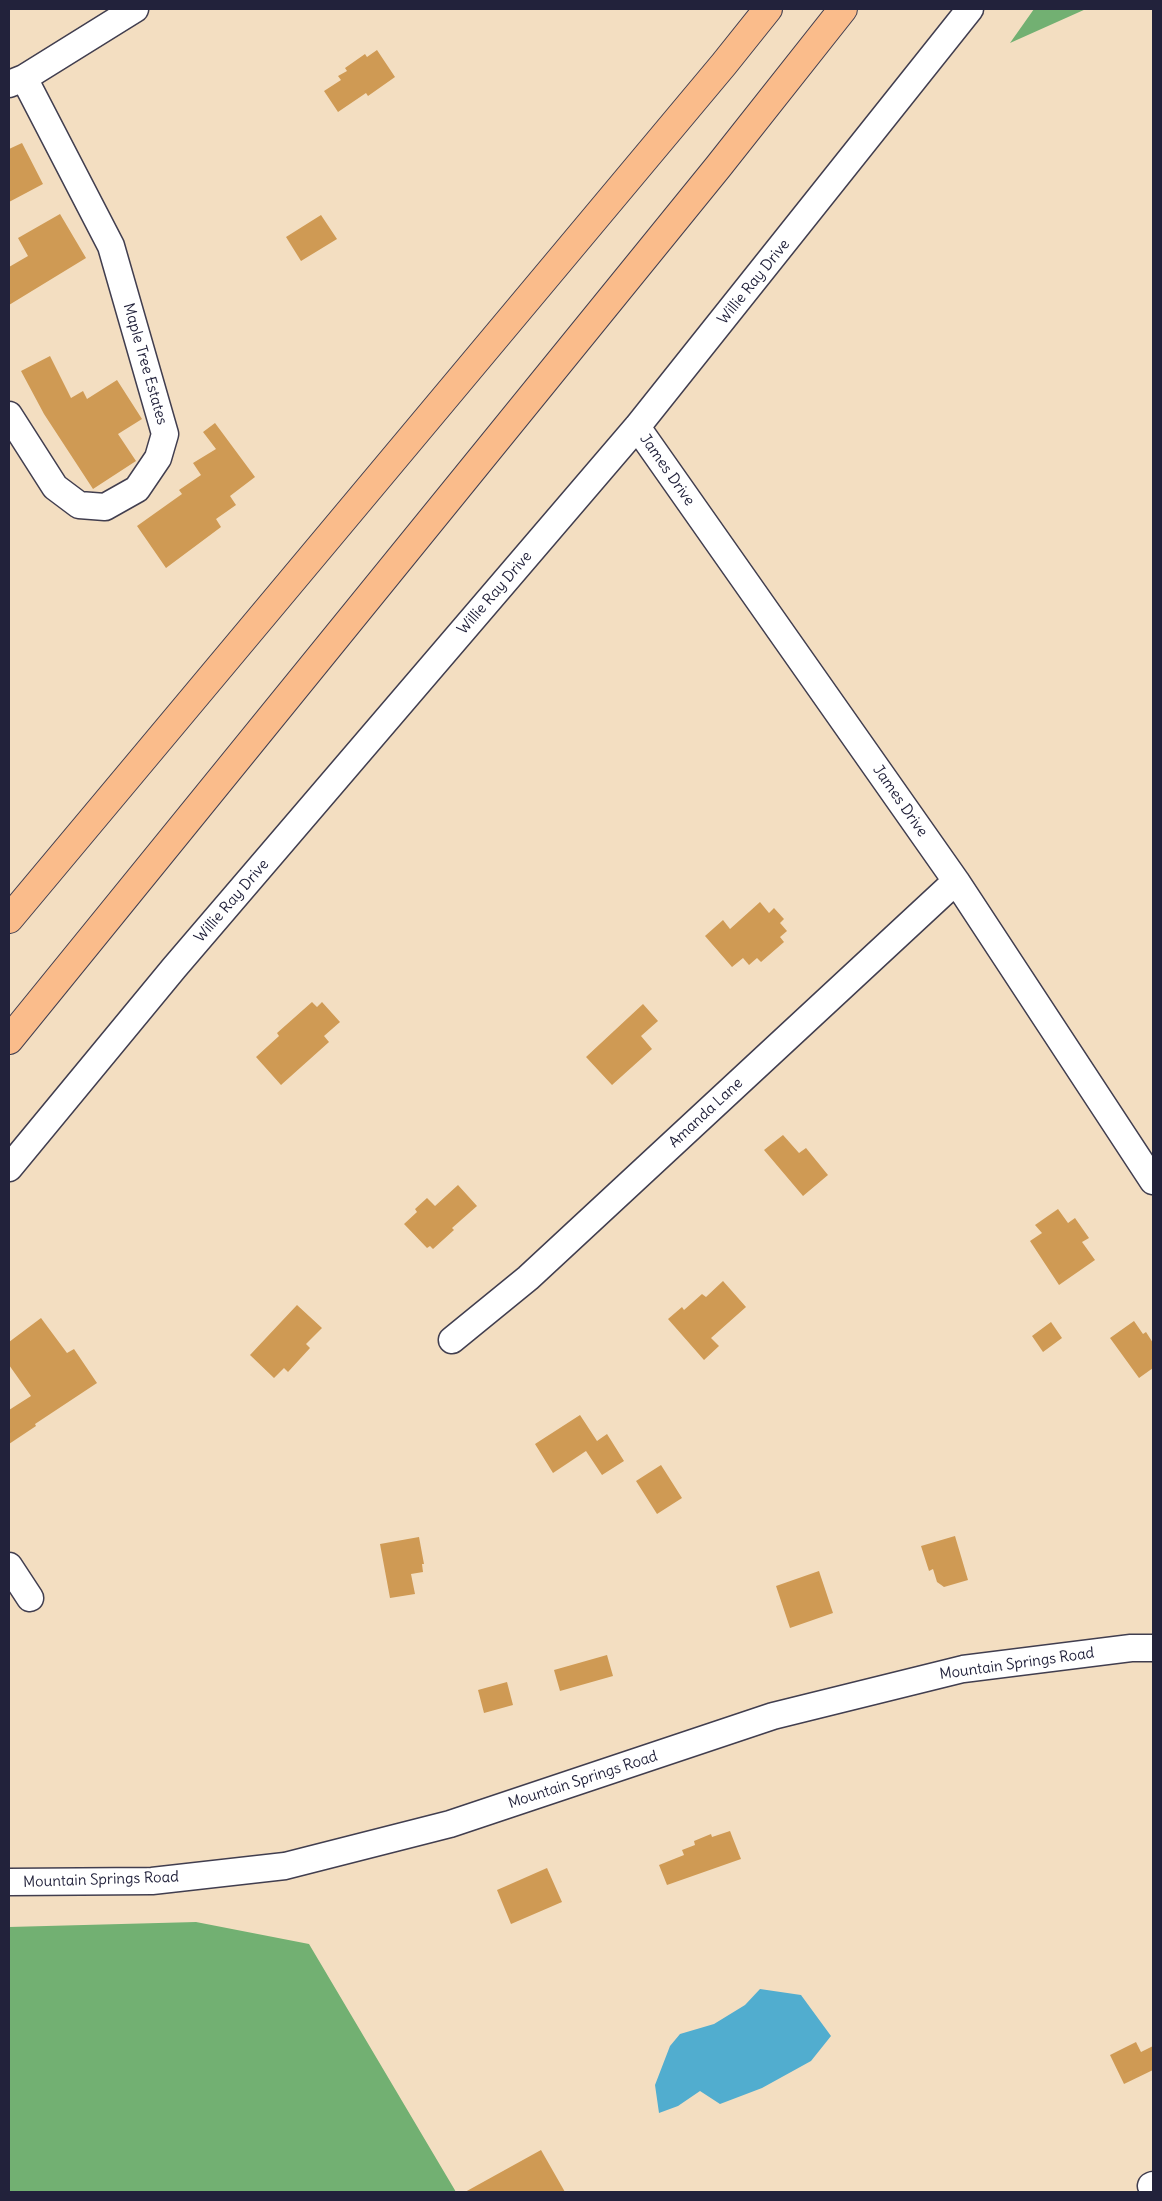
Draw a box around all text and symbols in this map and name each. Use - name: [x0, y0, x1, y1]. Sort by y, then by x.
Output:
- street label: Willie Ray Drive: [714, 236, 794, 328]
- street label: Maple Tree Estates: [119, 301, 171, 427]
- street label: James Drive: [636, 431, 698, 509]
- street label: Willie Ray Drive: [454, 548, 536, 638]
- street label: James Drive: [869, 762, 931, 840]
- street label: Willie Ray Drive: [191, 856, 273, 946]
- street label: Amanda Lane: [665, 1074, 747, 1152]
- street label: Mountain Springs Road: [938, 1644, 1096, 1684]
- street label: Mountain Springs Road: [506, 1747, 660, 1813]
- street label: Mountain Springs Road: [23, 1868, 179, 1892]

